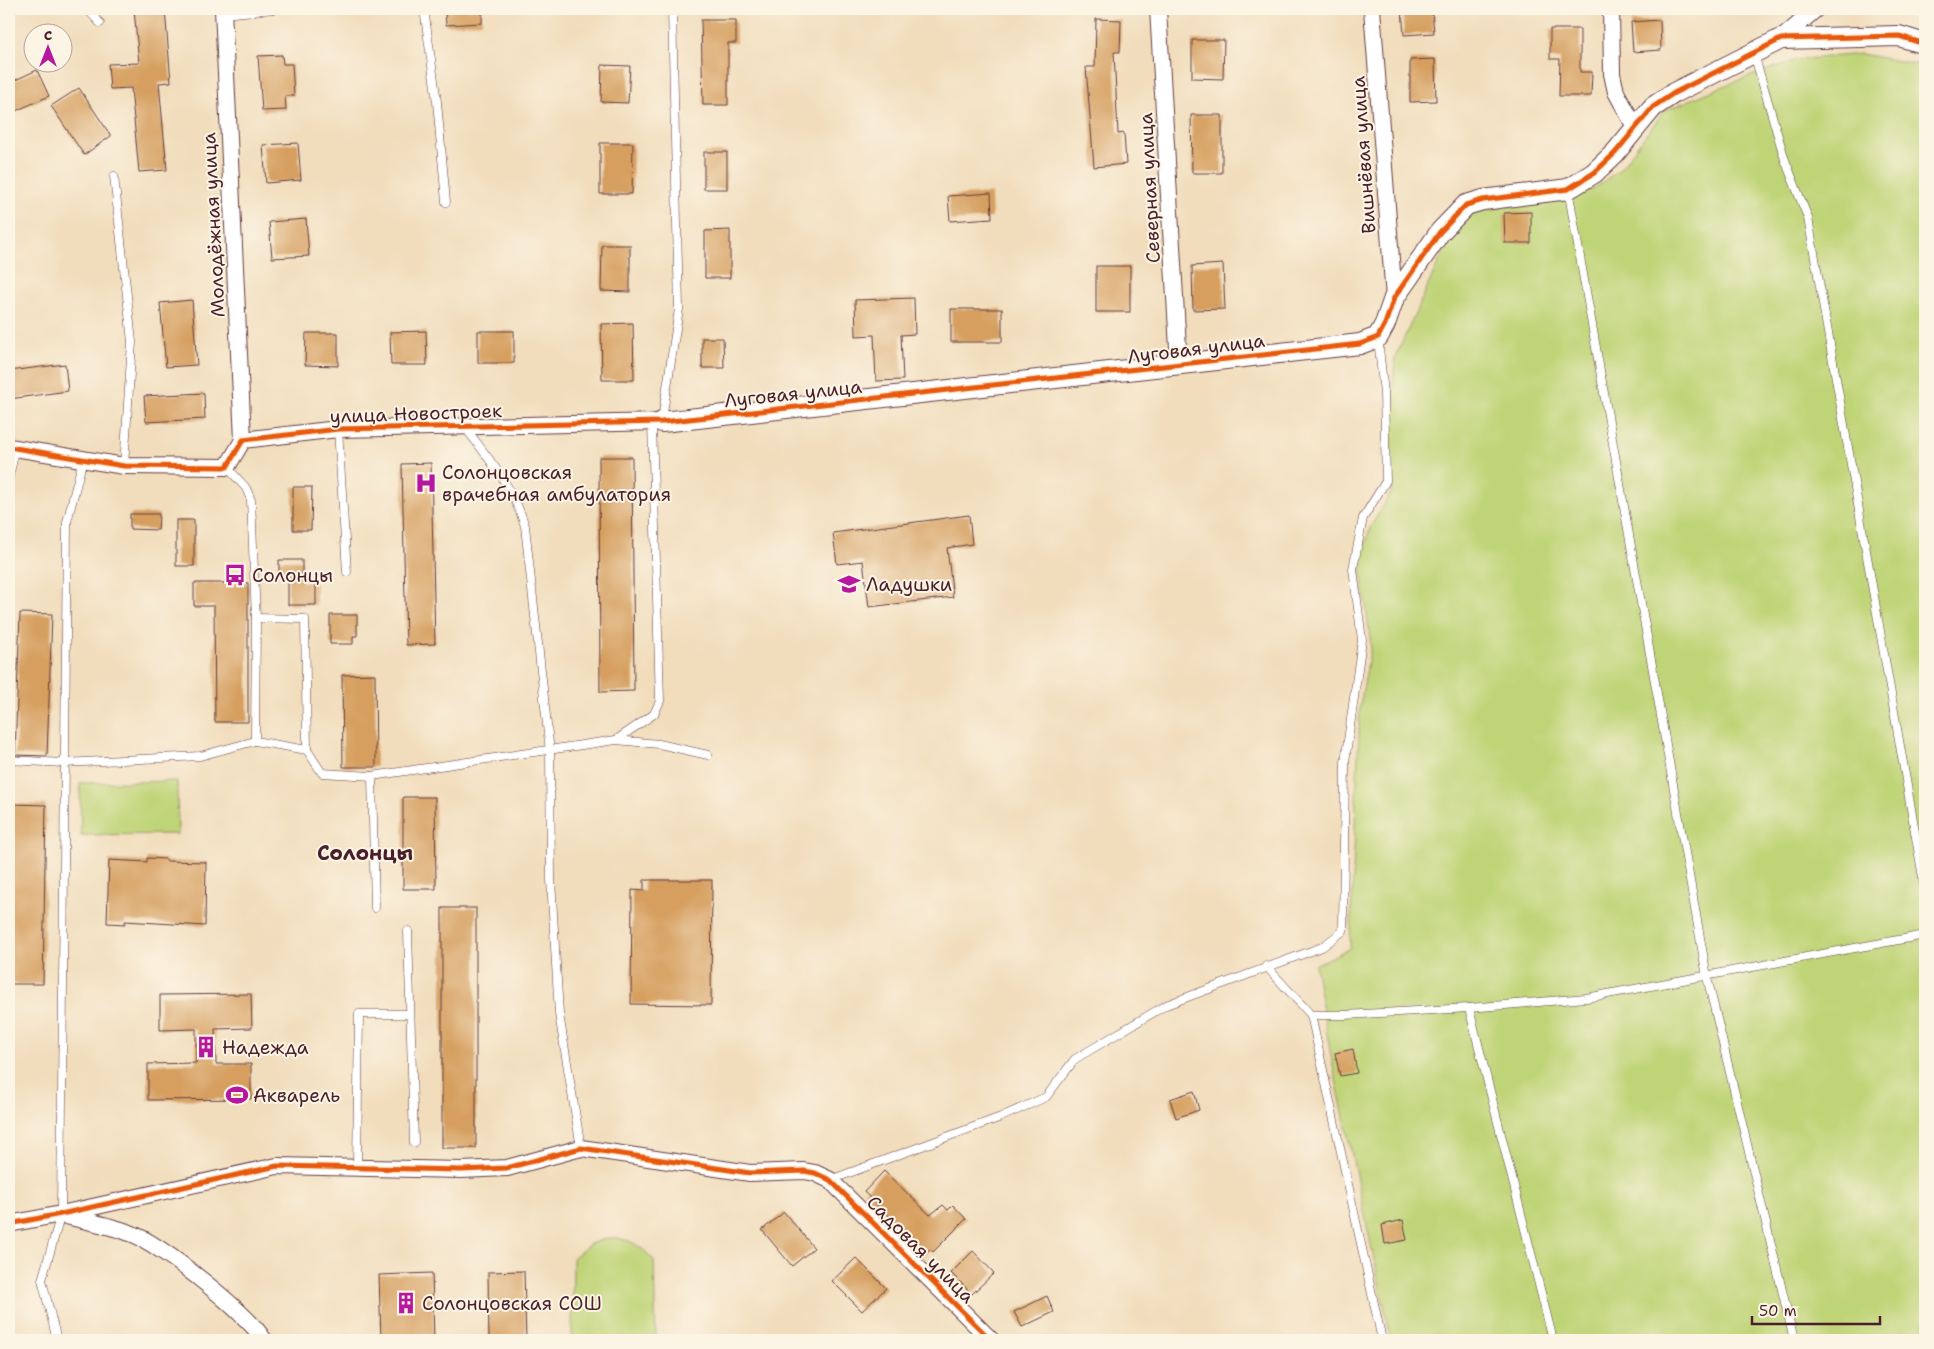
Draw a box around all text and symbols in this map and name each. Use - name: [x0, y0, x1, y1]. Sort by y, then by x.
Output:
- north arrow: [22, 22, 72, 72]
- text: С: [44, 26, 52, 44]
- street label: Вишнёвая улица: [1346, 75, 1381, 235]
- street label: Северная улица: [1133, 112, 1166, 264]
- street label: Молодёжная улица: [196, 132, 231, 318]
- street label: Луговая улица: [1126, 328, 1266, 369]
- street label: Луговая улица: [723, 374, 863, 413]
- street label: улица Новостроек: [329, 398, 503, 429]
- place label: Солонцовская врачебная амбулатория: [442, 460, 671, 507]
- hospital icon: Солонцовская врачебная амбулатория: [413, 470, 439, 496]
- bus stop icon: Солонцы: [222, 562, 248, 588]
- place label: Солонцы: [252, 563, 333, 588]
- school or university icon: Ладушки: [836, 571, 862, 597]
- place label: Ладушки: [866, 572, 952, 597]
- district label: Солонцы: [317, 839, 413, 867]
- building icon: Надежда: [193, 1034, 219, 1060]
- place label: Надежда: [222, 1035, 309, 1060]
- sports icon: Акварель: [224, 1082, 250, 1108]
- place label: Акварель: [253, 1083, 340, 1108]
- street label: Садовая улица: [861, 1190, 980, 1309]
- building icon: Солонцовская СОШ: [393, 1290, 419, 1316]
- place label: Солонцовская СОШ: [422, 1291, 602, 1316]
- scale bar: [1752, 1294, 1879, 1326]
- text: 50 m: [1759, 1301, 1797, 1321]

